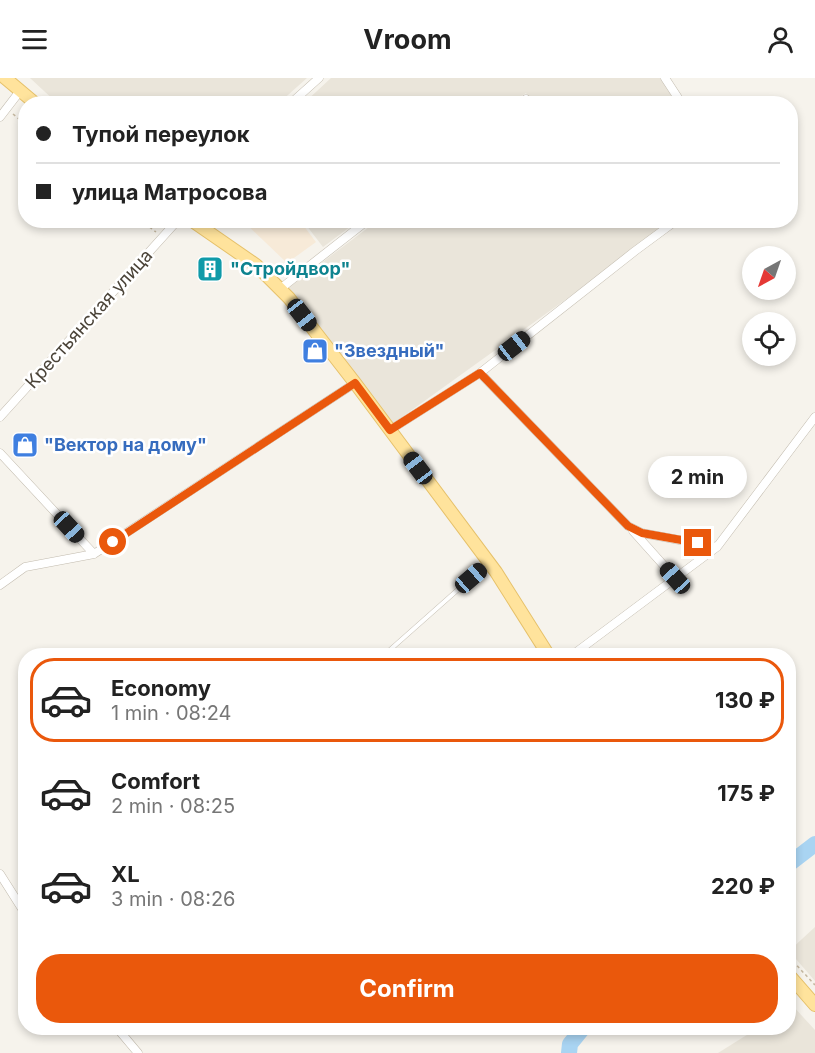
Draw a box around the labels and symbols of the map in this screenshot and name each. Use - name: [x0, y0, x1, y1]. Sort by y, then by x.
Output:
- street label: Крестьянская улица: [21, 245, 157, 392]
- north arrow: [742, 246, 796, 300]
- building icon: "Стройдвор": [195, 254, 225, 284]
- place label: "Стройдвор": [230, 258, 351, 279]
- car: [284, 295, 320, 335]
- car: [494, 328, 534, 364]
- shop icon: "Звездный": [300, 336, 330, 366]
- place label: "Звездный": [334, 340, 445, 361]
- shop icon: "Вектор на дому": [10, 430, 40, 460]
- place label: "Вектор на дому": [44, 434, 207, 455]
- car: [400, 448, 436, 488]
- callout: 2 min: [648, 456, 748, 498]
- car: [50, 508, 88, 546]
- route start: [99, 528, 126, 555]
- route end: [684, 529, 711, 556]
- car: [452, 559, 490, 597]
- car: [656, 559, 694, 597]

